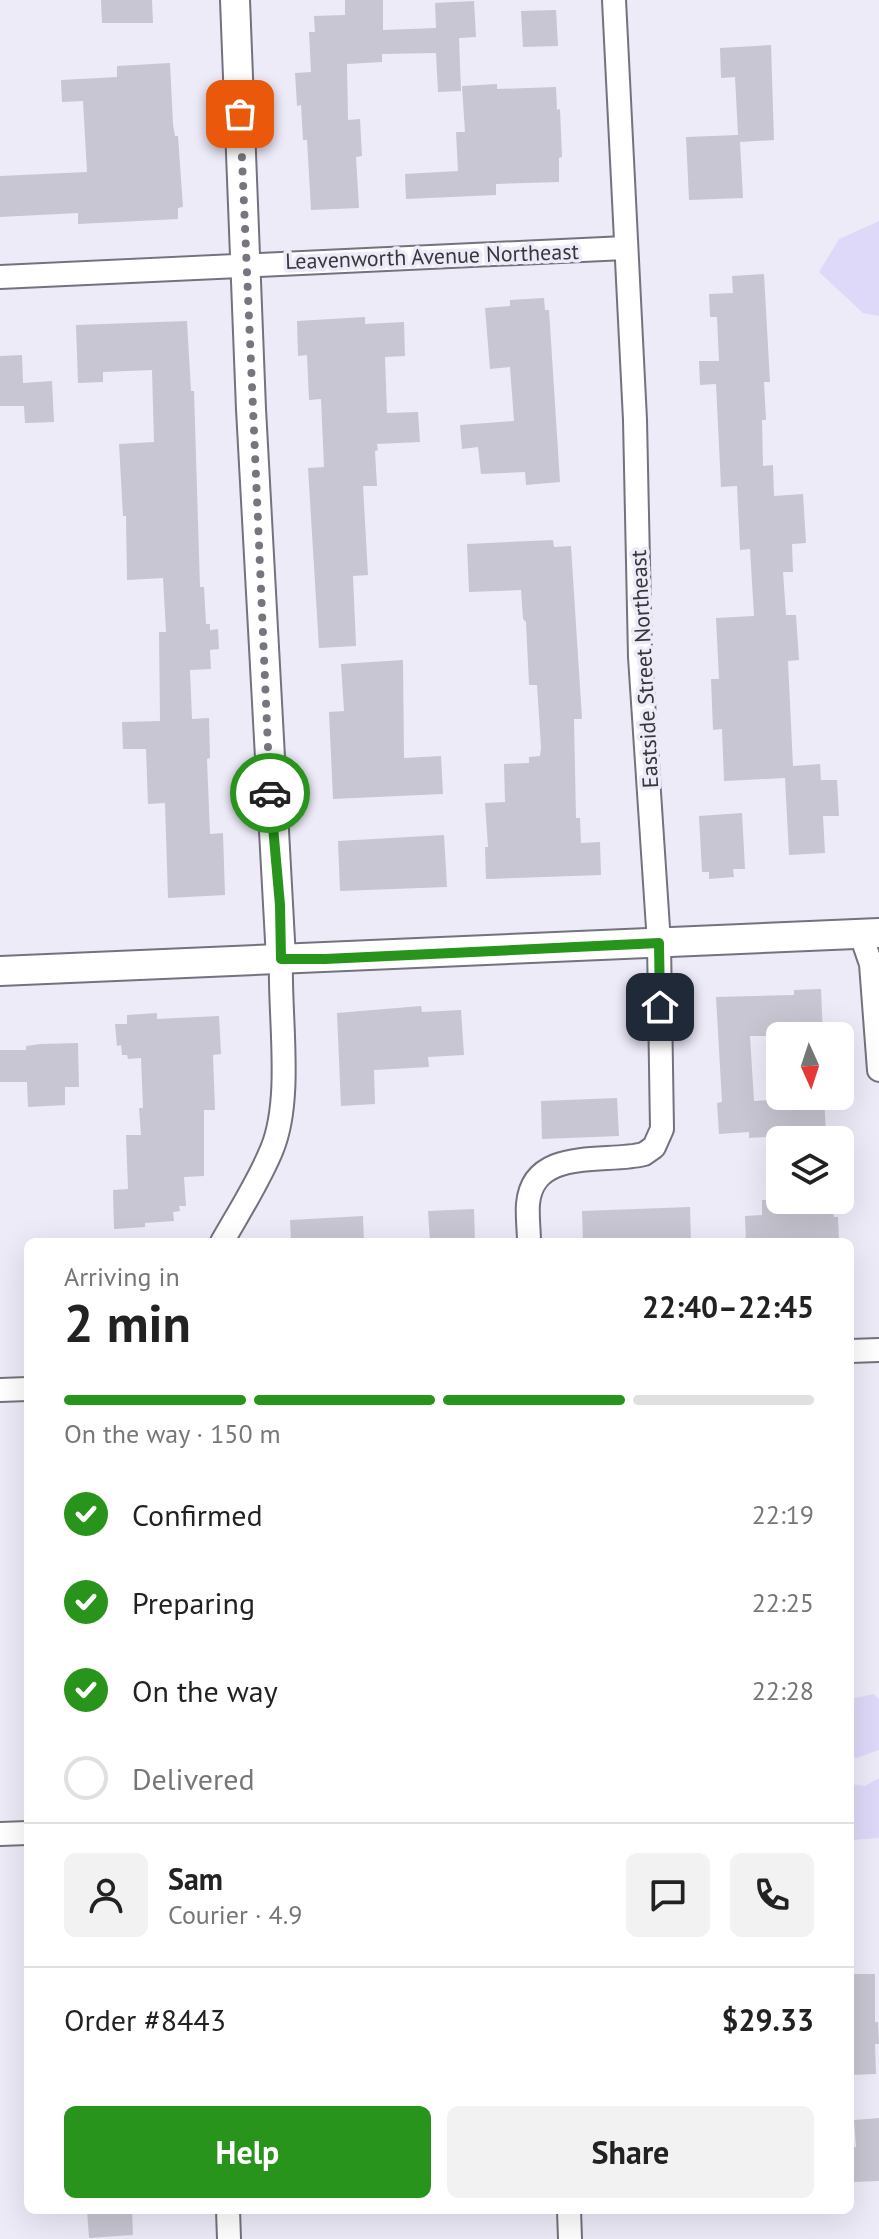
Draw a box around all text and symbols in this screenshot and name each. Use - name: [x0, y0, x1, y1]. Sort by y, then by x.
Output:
- pin: [206, 80, 274, 148]
- icon: bag: [218, 92, 262, 136]
- street label: Leavenworth Avenue Northeast: [285, 237, 580, 275]
- street label: Eastside Street Northeast: [624, 549, 664, 789]
- courier: [230, 753, 310, 833]
- icon: car: [248, 771, 292, 815]
- pin: [626, 973, 694, 1041]
- icon: home: [638, 985, 682, 1029]
- north arrow: [766, 1022, 854, 1110]
- map controls: [766, 1022, 854, 1214]
- button: layers: [766, 1126, 854, 1214]
- text: Arriving in: [64, 1260, 180, 1293]
- text: 22:40–22:45: [642, 1287, 814, 1326]
- text: 2 min: [64, 1289, 191, 1356]
- text: On the way · 150 m: [64, 1417, 281, 1450]
- icon: check: [64, 1492, 108, 1536]
- text: Confirmed: [132, 1495, 263, 1534]
- text: 22:19: [752, 1498, 814, 1531]
- icon: check: [64, 1580, 108, 1624]
- text: Preparing: [132, 1583, 255, 1622]
- text: 22:25: [752, 1586, 814, 1619]
- icon: check: [64, 1668, 108, 1712]
- text: On the way: [132, 1671, 278, 1710]
- text: 22:28: [752, 1674, 814, 1707]
- text: Delivered: [132, 1759, 255, 1798]
- button: person: [64, 1853, 148, 1937]
- button: chat: [626, 1853, 710, 1937]
- button: phone: [730, 1853, 814, 1937]
- text: Sam: [168, 1859, 223, 1898]
- text: Courier · 4.9: [168, 1898, 302, 1931]
- text: Order #8443: [64, 2000, 226, 2039]
- text: $29.33: [722, 2000, 814, 2039]
- button: Help: [64, 2106, 431, 2198]
- button: Share: [447, 2106, 814, 2198]

